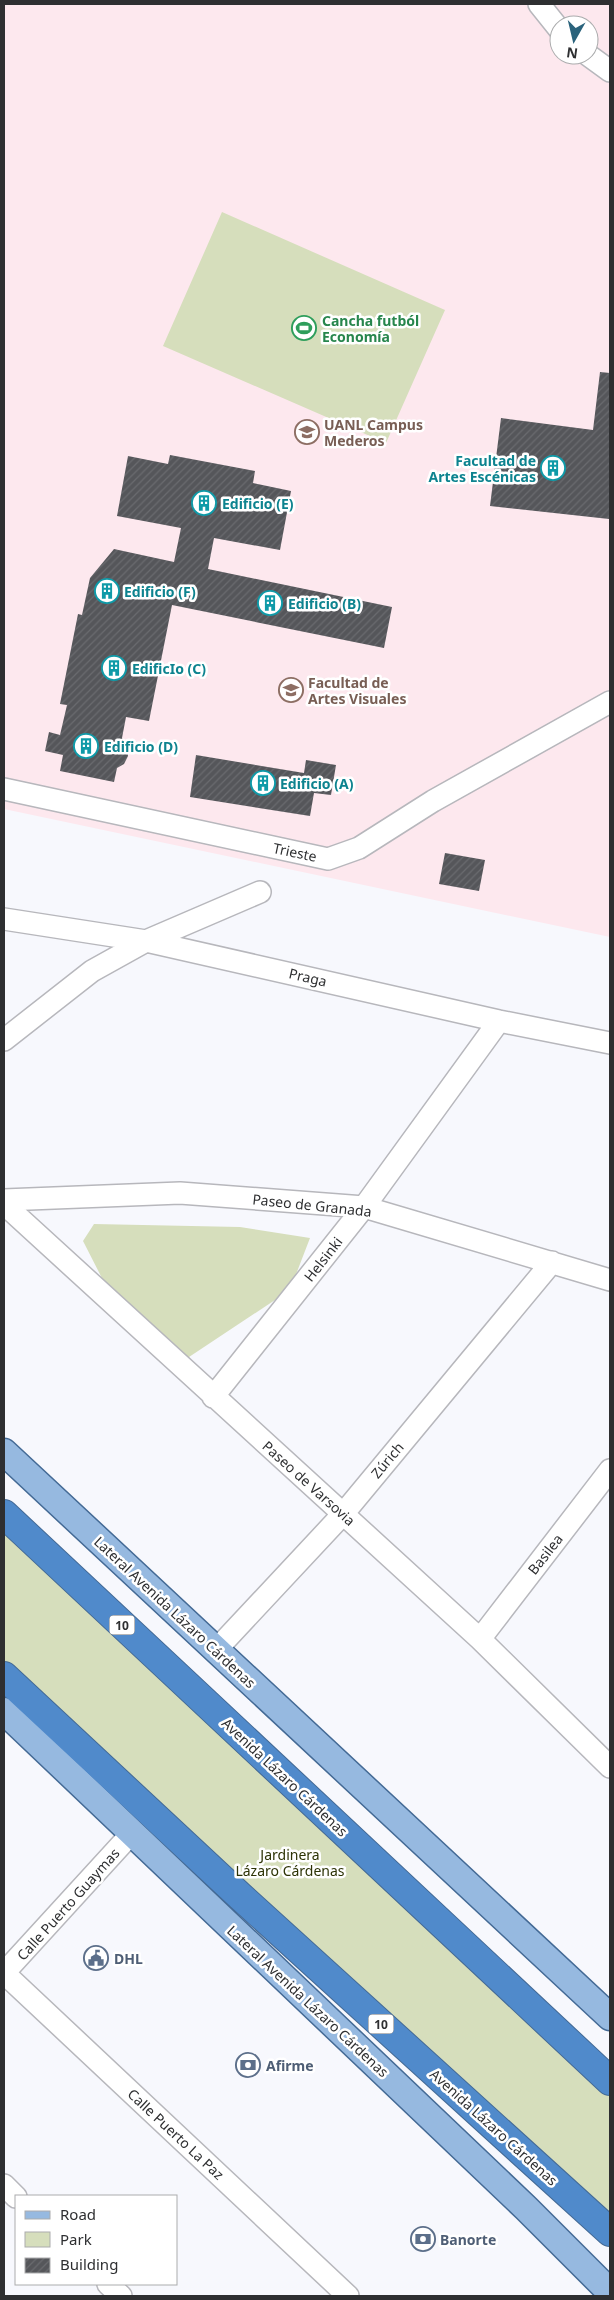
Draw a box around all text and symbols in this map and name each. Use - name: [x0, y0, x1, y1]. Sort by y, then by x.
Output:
- north arrow: [549, 15, 599, 65]
- text: N: [565, 43, 579, 64]
- place label: Cancha futból Economía: [322, 311, 419, 346]
- sports icon: Cancha futból Economía: [291, 315, 317, 341]
- place label: UANL Campus Mederos: [324, 415, 423, 450]
- school or university icon: UANL Campus Mederos: [294, 419, 320, 445]
- place label: Facultad de Artes Escénicas: [429, 451, 536, 486]
- building icon: Facultad de Artes Escénicas: [540, 455, 566, 481]
- building icon: Edificio (E): [191, 490, 217, 516]
- place label: Edificio (E): [222, 494, 294, 513]
- building icon: Edificio (F): [94, 578, 120, 604]
- place label: Edificio (F): [124, 582, 196, 601]
- building icon: Edificio (B): [257, 590, 283, 616]
- place label: Edificio (B): [288, 594, 361, 613]
- building icon: EdificIo (C): [101, 655, 127, 681]
- place label: EdificIo (C): [132, 659, 206, 678]
- place label: Facultad de Artes Visuales: [308, 673, 406, 708]
- school or university icon: Facultad de Artes Visuales: [278, 677, 304, 703]
- building icon: Edificio (D): [73, 733, 99, 759]
- place label: Edificio (D): [104, 737, 178, 756]
- building icon: Edificio (A): [250, 770, 276, 796]
- place label: Edificio (A): [280, 774, 354, 793]
- street label: Trieste: [271, 838, 319, 866]
- street label: Praga: [287, 963, 329, 991]
- street label: Paseo de Granada: [251, 1189, 373, 1221]
- street label: Helsinki: [300, 1233, 346, 1285]
- street label: Paseo de Varsovia: [259, 1436, 359, 1530]
- street label: Zúrich: [366, 1438, 408, 1482]
- street label: Basilea: [523, 1530, 567, 1578]
- street label: Lateral Avenida Lázaro Cárdenas: [90, 1532, 260, 1692]
- road number: 10: [110, 1616, 134, 1634]
- street label: Avenida Lázaro Cárdenas: [218, 1714, 352, 1841]
- street label: Calle Puerto Guaymas: [12, 1844, 124, 1964]
- park label: Jardinera Lázaro Cárdenas: [235, 1845, 345, 1880]
- street label: Lateral Avenida Lázaro Cárdenas: [223, 1921, 393, 2081]
- public building icon: DHL: [83, 1945, 109, 1971]
- place label: DHL: [114, 1949, 143, 1968]
- road number: 10: [368, 2015, 394, 2034]
- bank icon: Afirme: [235, 2052, 261, 2078]
- place label: Afirme: [266, 2056, 314, 2075]
- street label: Avenida Lázaro Cárdenas: [426, 2065, 562, 2190]
- street label: Calle Puerto La Paz: [124, 2084, 229, 2184]
- legend: [15, 2195, 178, 2285]
- text: Road: [60, 2204, 96, 2224]
- bank icon: Banorte: [410, 2226, 436, 2252]
- text: Park: [60, 2229, 92, 2249]
- place label: Banorte: [440, 2230, 496, 2249]
- text: Building: [60, 2254, 118, 2274]

